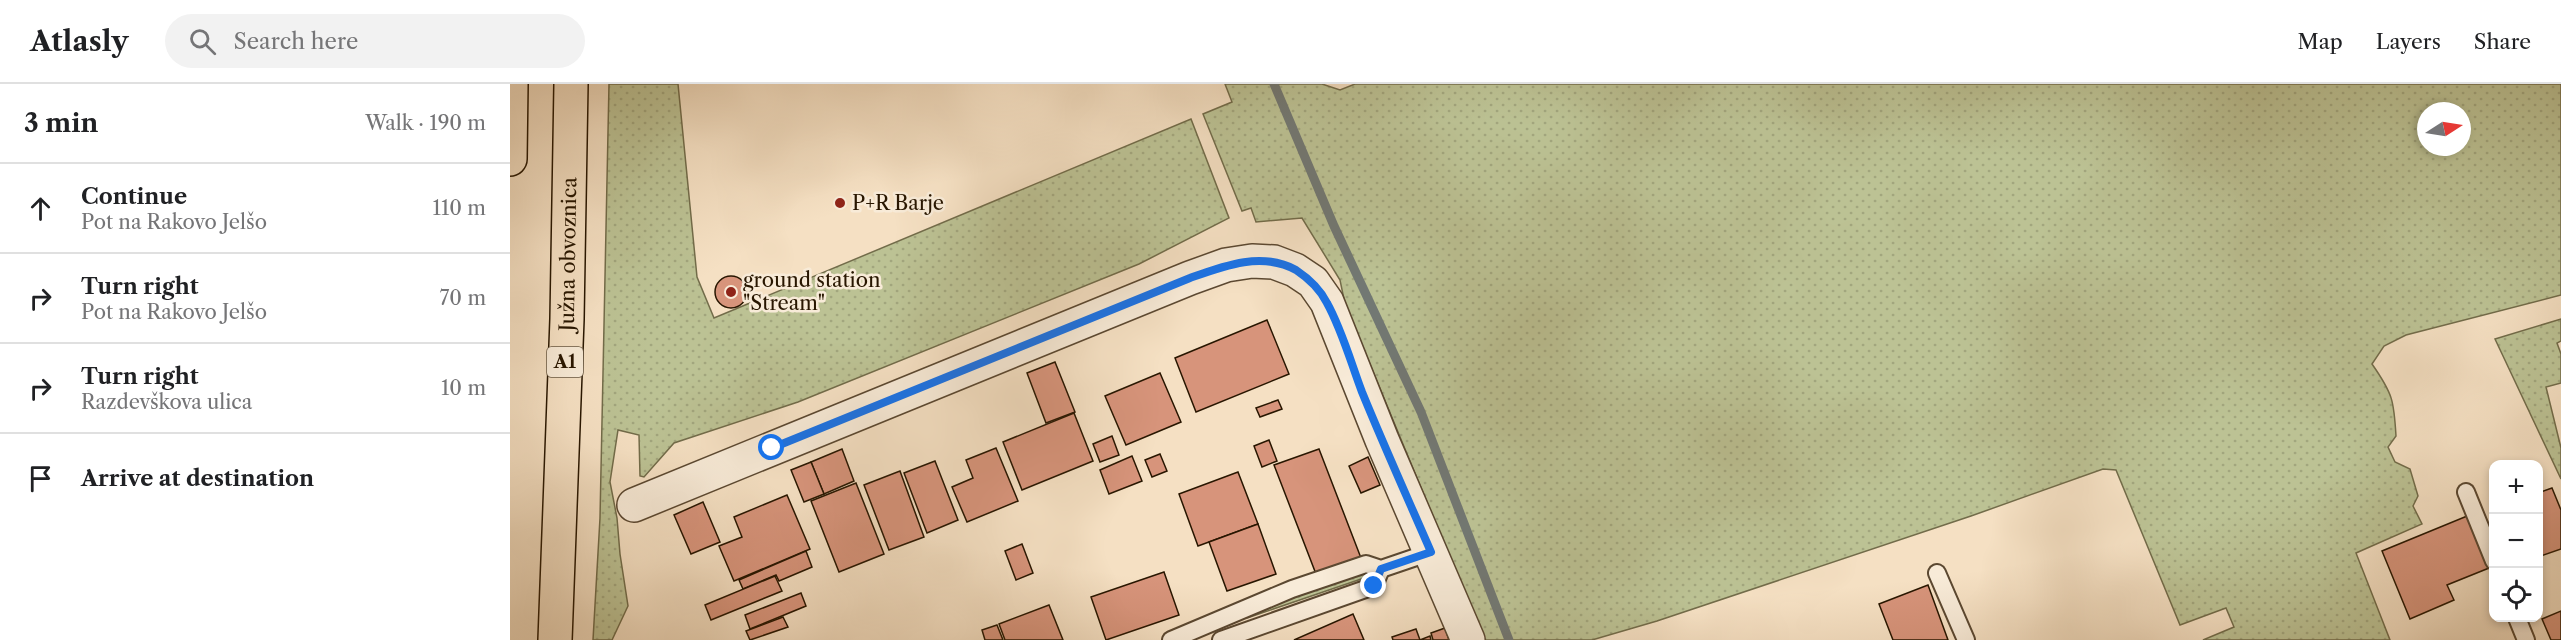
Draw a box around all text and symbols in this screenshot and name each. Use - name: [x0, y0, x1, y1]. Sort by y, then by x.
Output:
- search box: [165, 14, 585, 68]
- text: Atlasly: [30, 24, 129, 58]
- icon: search: [186, 25, 219, 58]
- text: Search here: [234, 28, 358, 55]
- text: Map: [2298, 29, 2343, 54]
- text: Layers: [2376, 29, 2441, 54]
- text: Share: [2474, 29, 2531, 54]
- north arrow: [2417, 102, 2471, 156]
- text: 3 min: [24, 107, 98, 139]
- text: Walk · 190 m: [365, 111, 486, 135]
- street label: Južna obvoznica: [554, 177, 581, 335]
- text: Continue: [81, 183, 187, 210]
- place label: P+R Barje: [852, 191, 944, 215]
- icon: ahead: [24, 192, 57, 225]
- text: 110 m: [433, 196, 486, 220]
- marker: P+R Barje: [833, 196, 847, 210]
- text: Pot na Rakovo Jelšo: [81, 210, 267, 234]
- place label: ground station "Stream": [743, 268, 881, 315]
- text: Turn right: [81, 273, 199, 300]
- icon: right: [24, 282, 57, 315]
- marker: ground station "Stream": [724, 285, 738, 299]
- text: 70 m: [440, 286, 486, 310]
- text: Pot na Rakovo Jelšo: [81, 300, 267, 324]
- road number: A1: [547, 347, 583, 377]
- text: Turn right: [81, 363, 199, 390]
- icon: right: [24, 372, 57, 405]
- text: 10 m: [441, 376, 486, 400]
- text: Razdevškova ulica: [81, 390, 252, 414]
- route start: [758, 434, 784, 460]
- map controls: [2489, 460, 2543, 622]
- button: +: [2489, 460, 2543, 514]
- icon: arrive: [24, 462, 57, 495]
- text: Arrive at destination: [81, 465, 314, 492]
- button: −: [2489, 514, 2543, 568]
- button: locate: [2489, 568, 2543, 622]
- route end: [1360, 572, 1386, 598]

